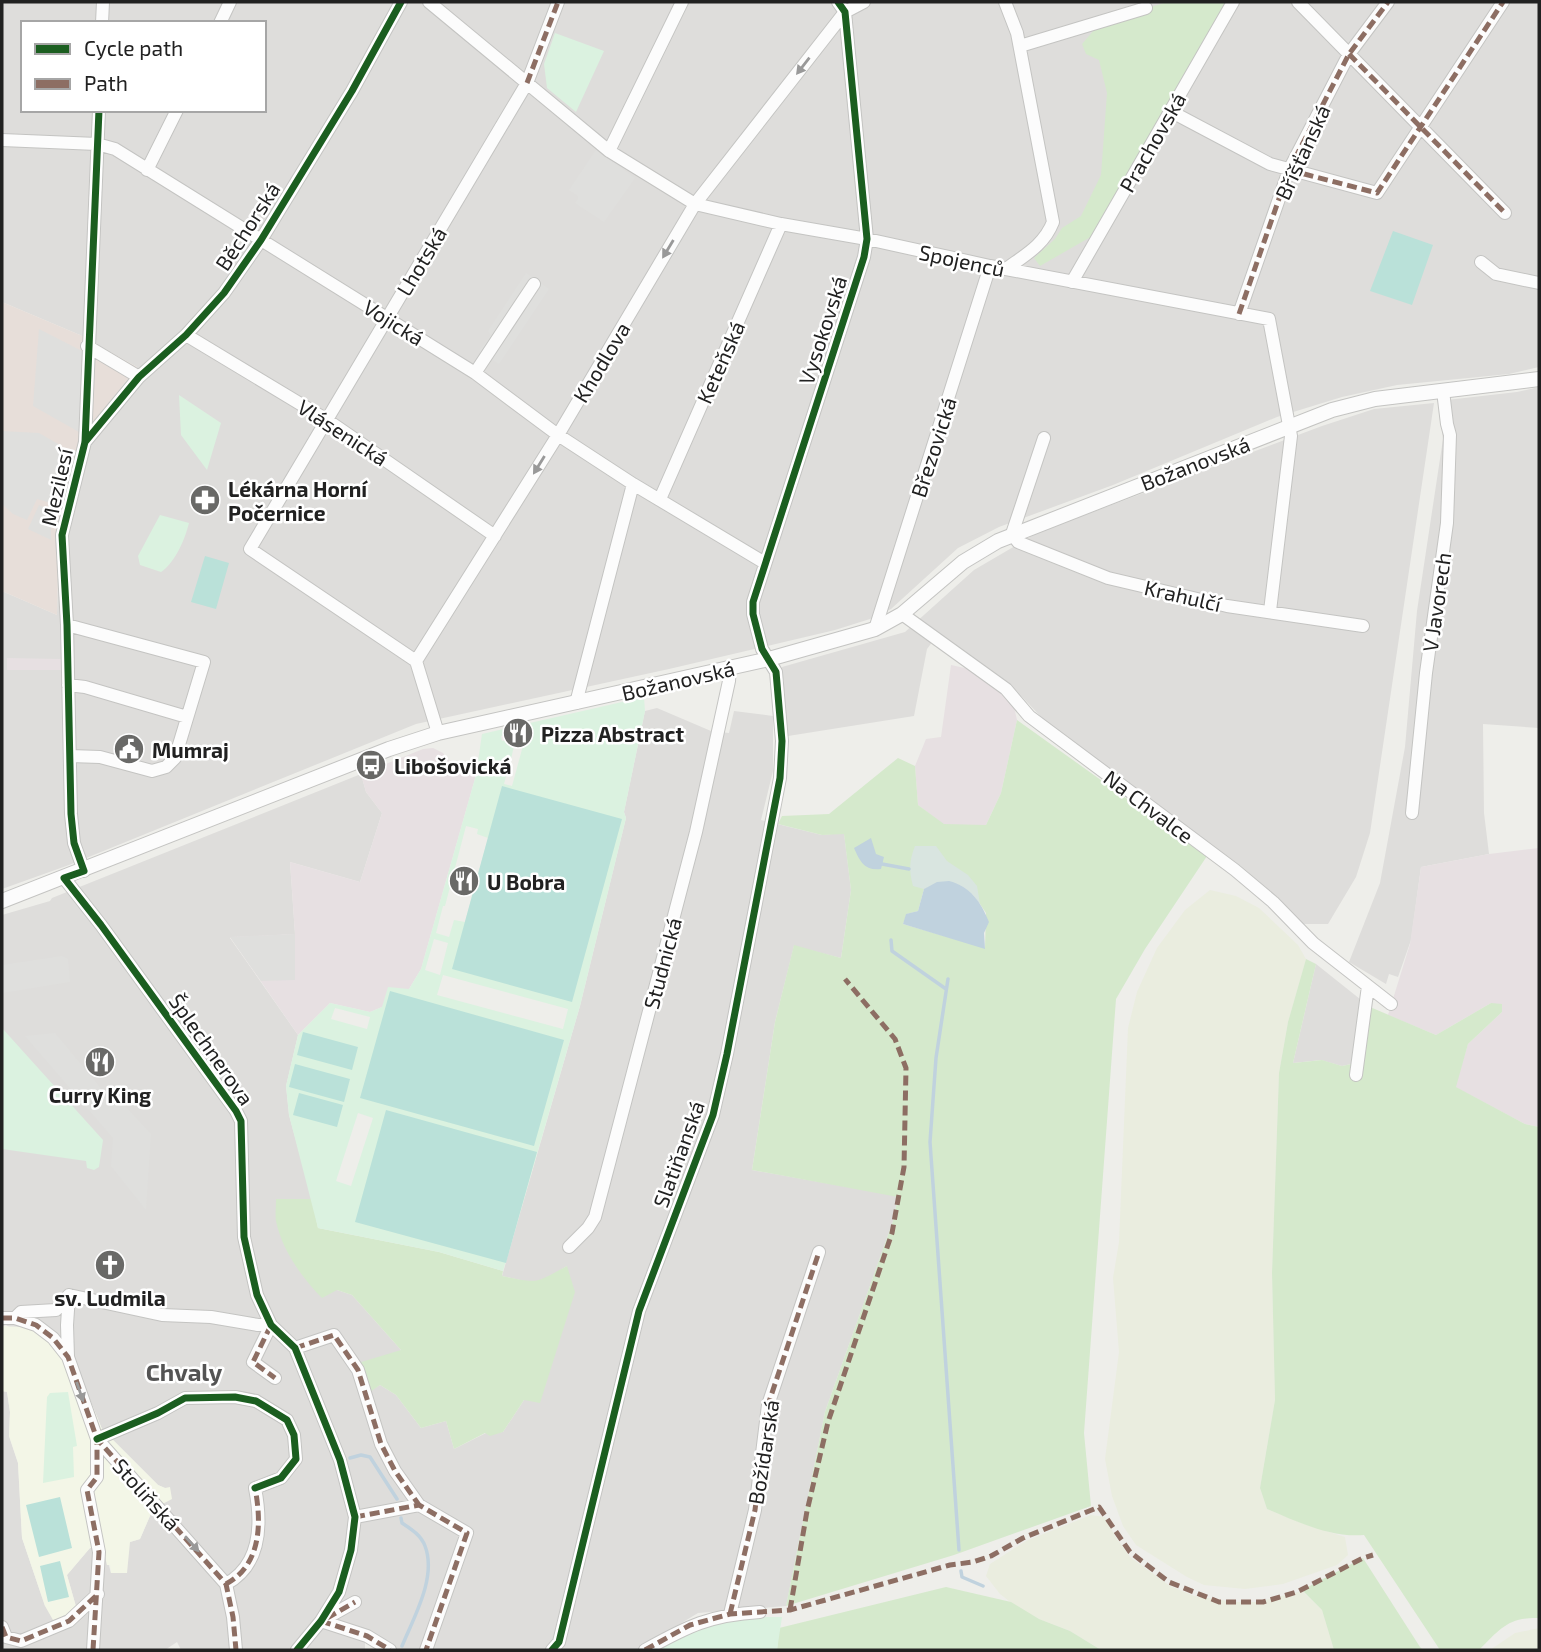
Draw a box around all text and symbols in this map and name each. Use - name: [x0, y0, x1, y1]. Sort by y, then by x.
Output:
- legend: [21, 21, 266, 112]
- text: Cycle path: [84, 35, 183, 60]
- one-way arrow: [797, 57, 811, 75]
- text: Path: [84, 70, 128, 95]
- street label: Prachovská: [1114, 88, 1190, 196]
- street label: Bříšťanská: [1269, 101, 1335, 203]
- street label: Běchorská: [209, 177, 285, 275]
- street label: Lhotská: [391, 222, 451, 300]
- one-way arrow: [662, 239, 675, 258]
- street label: Spojenců: [917, 239, 1007, 282]
- street label: Vysokovská: [793, 273, 851, 387]
- street label: Vojická: [358, 294, 429, 351]
- street label: Khodlova: [567, 317, 635, 407]
- street label: Keteňská: [691, 317, 749, 407]
- street label: Vlásenická: [293, 394, 393, 470]
- street label: Březovická: [905, 394, 961, 500]
- street label: Božanovská: [1137, 431, 1253, 495]
- street label: Mezilesí: [35, 445, 77, 528]
- one-way arrow: [532, 455, 545, 475]
- place label: Lékárna Horní Počernice: [228, 476, 368, 525]
- pharmacy icon: Lékárna Horní Počernice: [188, 483, 222, 517]
- street label: V Javorech: [1417, 551, 1455, 653]
- street label: Krahulčí: [1142, 574, 1225, 616]
- street label: Božanovská: [619, 655, 737, 705]
- restaurant icon: Pizza Abstract: [501, 716, 535, 750]
- place label: Pizza Abstract: [541, 721, 684, 746]
- public building icon: Mumraj: [112, 732, 146, 766]
- place label: Mumraj: [152, 737, 229, 762]
- bus stop icon: Libošovická: [354, 748, 388, 782]
- place label: Libošovická: [394, 753, 511, 778]
- street label: Na Chvalce: [1099, 764, 1199, 848]
- restaurant icon: U Bobra: [447, 864, 481, 898]
- place label: U Bobra: [487, 869, 565, 894]
- street label: Studnická: [638, 915, 686, 1011]
- street label: Šplechnerova: [164, 989, 260, 1109]
- restaurant icon: Curry King: [83, 1045, 117, 1079]
- place label: Curry King: [49, 1082, 151, 1108]
- street label: Slatiňanská: [647, 1097, 709, 1211]
- church icon: sv. Ludmila: [93, 1248, 127, 1282]
- place label: sv. Ludmila: [54, 1285, 166, 1310]
- district label: Chvaly: [146, 1357, 223, 1386]
- one-way arrow: [75, 1381, 86, 1402]
- street label: Božídarská: [742, 1398, 784, 1506]
- street label: Stoliňská: [108, 1453, 186, 1535]
- one-way arrow: [184, 1536, 199, 1553]

